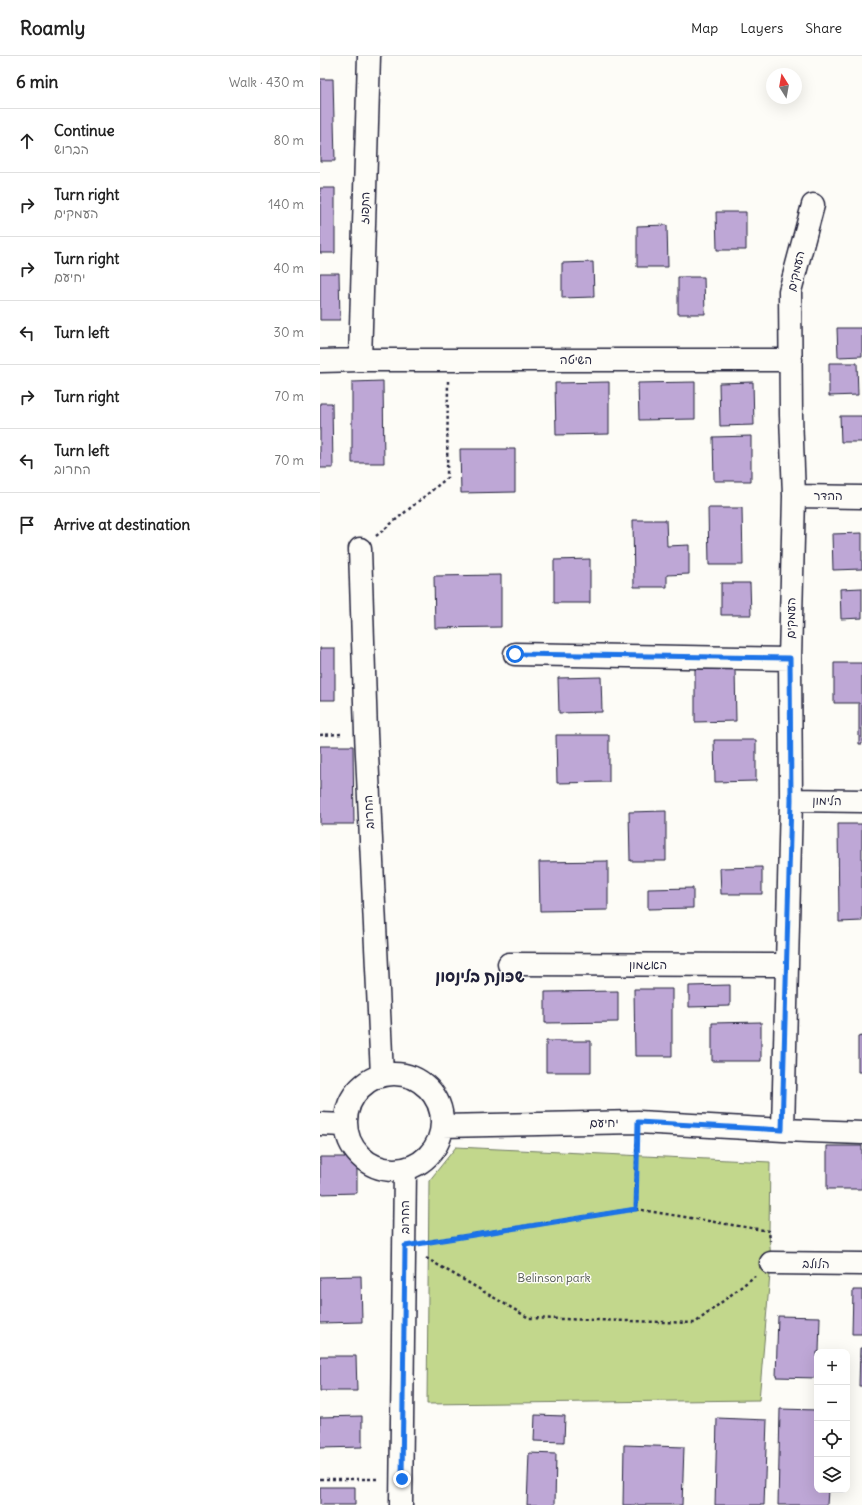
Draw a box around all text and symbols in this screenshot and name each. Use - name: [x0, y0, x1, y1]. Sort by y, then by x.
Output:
- text: Roamly: [20, 16, 85, 40]
- text: Map: [691, 19, 718, 37]
- text: Layers: [740, 19, 783, 37]
- text: Share: [805, 19, 842, 37]
- north arrow: [766, 68, 802, 104]
- text: 6 min: [16, 71, 58, 93]
- text: Walk · 430 m: [229, 74, 304, 91]
- text: Continue: [54, 121, 115, 140]
- icon: ahead: [16, 130, 38, 152]
- text: 80 m: [273, 132, 304, 149]
- text: הברוש: [54, 141, 89, 158]
- text: Turn right: [54, 185, 119, 204]
- street label: התפוז: [356, 191, 373, 225]
- icon: right: [16, 194, 38, 216]
- text: 140 m: [268, 196, 304, 213]
- text: העמקים: [54, 205, 99, 222]
- text: Turn right: [54, 249, 119, 268]
- street label: העמקים: [784, 249, 807, 293]
- icon: right: [16, 258, 38, 280]
- text: 40 m: [273, 260, 304, 277]
- text: יחיעם: [54, 269, 85, 286]
- icon: left: [16, 322, 38, 344]
- text: Turn left: [54, 323, 109, 342]
- text: 30 m: [274, 324, 304, 341]
- street label: השיטה: [560, 352, 592, 367]
- icon: right: [16, 386, 38, 408]
- text: Turn right: [54, 387, 119, 406]
- text: 70 m: [275, 388, 304, 405]
- text: Turn left: [54, 441, 109, 460]
- icon: left: [16, 450, 38, 472]
- text: 70 m: [275, 452, 304, 469]
- text: החרוב: [54, 461, 91, 478]
- street label: ההדר: [813, 488, 843, 503]
- icon: arrive: [16, 514, 38, 536]
- text: Arrive at destination: [54, 515, 190, 534]
- street label: העמקים: [783, 597, 798, 639]
- route start: [506, 645, 524, 663]
- street label: הלימון: [812, 793, 842, 809]
- street label: החרוב: [360, 795, 377, 829]
- street label: האגמון: [629, 957, 667, 973]
- district label: שכונת בלינסון: [435, 966, 525, 986]
- street label: יחיעם: [589, 1115, 619, 1130]
- street label: החרוב: [397, 1200, 412, 1234]
- street label: הלולב: [802, 1256, 830, 1271]
- park label: Belinson park: [517, 1270, 591, 1285]
- map controls: [814, 1349, 850, 1493]
- button: +: [814, 1349, 850, 1385]
- button: −: [814, 1385, 850, 1421]
- button: locate: [814, 1421, 850, 1457]
- button: layers: [814, 1457, 850, 1493]
- route end: [393, 1470, 411, 1488]

